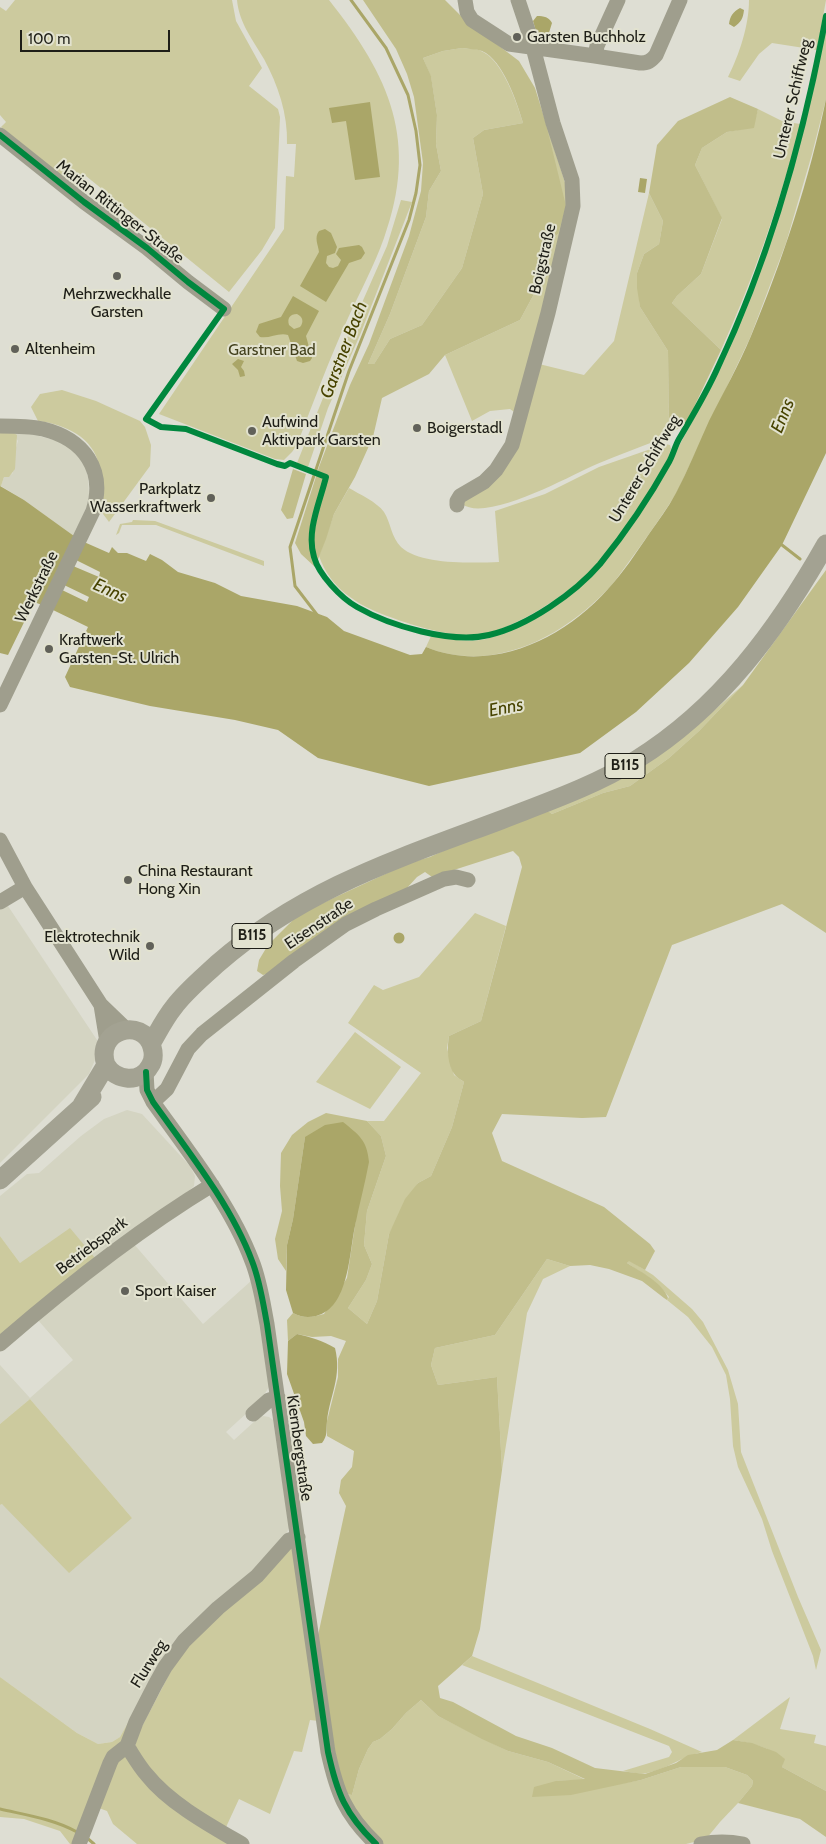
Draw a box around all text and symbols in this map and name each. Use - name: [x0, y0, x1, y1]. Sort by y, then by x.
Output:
- scale bar: [22, 20, 172, 52]
- place label: Garsten Buchholz: [527, 27, 646, 47]
- text: 100 m: [28, 30, 70, 48]
- marker: Garsten Buchholz: [511, 31, 523, 43]
- street label: Unterer Schiffweg: [770, 37, 816, 161]
- street label: Marian Rittinger-Straße: [52, 156, 188, 268]
- street label: Boigstraße: [526, 222, 560, 296]
- marker: Mehrzweckhalle Garsten: [111, 270, 123, 282]
- place label: Mehrzweckhalle Garsten: [63, 284, 171, 322]
- water label: Garstner Bach: [316, 299, 372, 401]
- place label: Altenheim: [25, 339, 95, 359]
- park label: Garstner Bad: [228, 340, 316, 360]
- marker: Altenheim: [9, 343, 21, 355]
- water label: Enns: [766, 396, 800, 436]
- place label: Aufwind Aktivpark Garsten: [262, 412, 381, 450]
- street label: Unterer Schiffweg: [605, 412, 685, 526]
- place label: Boigerstadl: [427, 418, 502, 438]
- marker: Boigerstadl: [411, 422, 423, 434]
- marker: Aufwind Aktivpark Garsten: [246, 425, 258, 437]
- place label: Parkplatz Wasserkraftwerk: [90, 479, 201, 517]
- marker: Parkplatz Wasserkraftwerk: [205, 492, 217, 504]
- street label: Werkstraße: [12, 548, 62, 626]
- water label: Enns: [90, 574, 130, 608]
- place label: Kraftwerk Garsten-St. Ulrich: [59, 630, 179, 668]
- marker: Kraftwerk Garsten-St. Ulrich: [43, 643, 55, 655]
- water label: Enns: [487, 694, 525, 722]
- road number: B115: [605, 754, 645, 778]
- place label: China Restaurant Hong Xin: [138, 861, 253, 899]
- marker: China Restaurant Hong Xin: [122, 874, 134, 886]
- street label: Eisenstraße: [281, 894, 357, 954]
- road number: B115: [232, 924, 272, 948]
- place label: Elektrotechnik Wild: [44, 927, 140, 965]
- marker: Elektrotechnik Wild: [144, 940, 156, 952]
- street label: Betriebspark: [53, 1213, 131, 1279]
- place label: Sport Kaiser: [135, 1281, 216, 1301]
- marker: Sport Kaiser: [119, 1285, 131, 1297]
- street label: Kiernbergstraße: [282, 1394, 316, 1502]
- street label: Flurweg: [127, 1636, 171, 1692]

